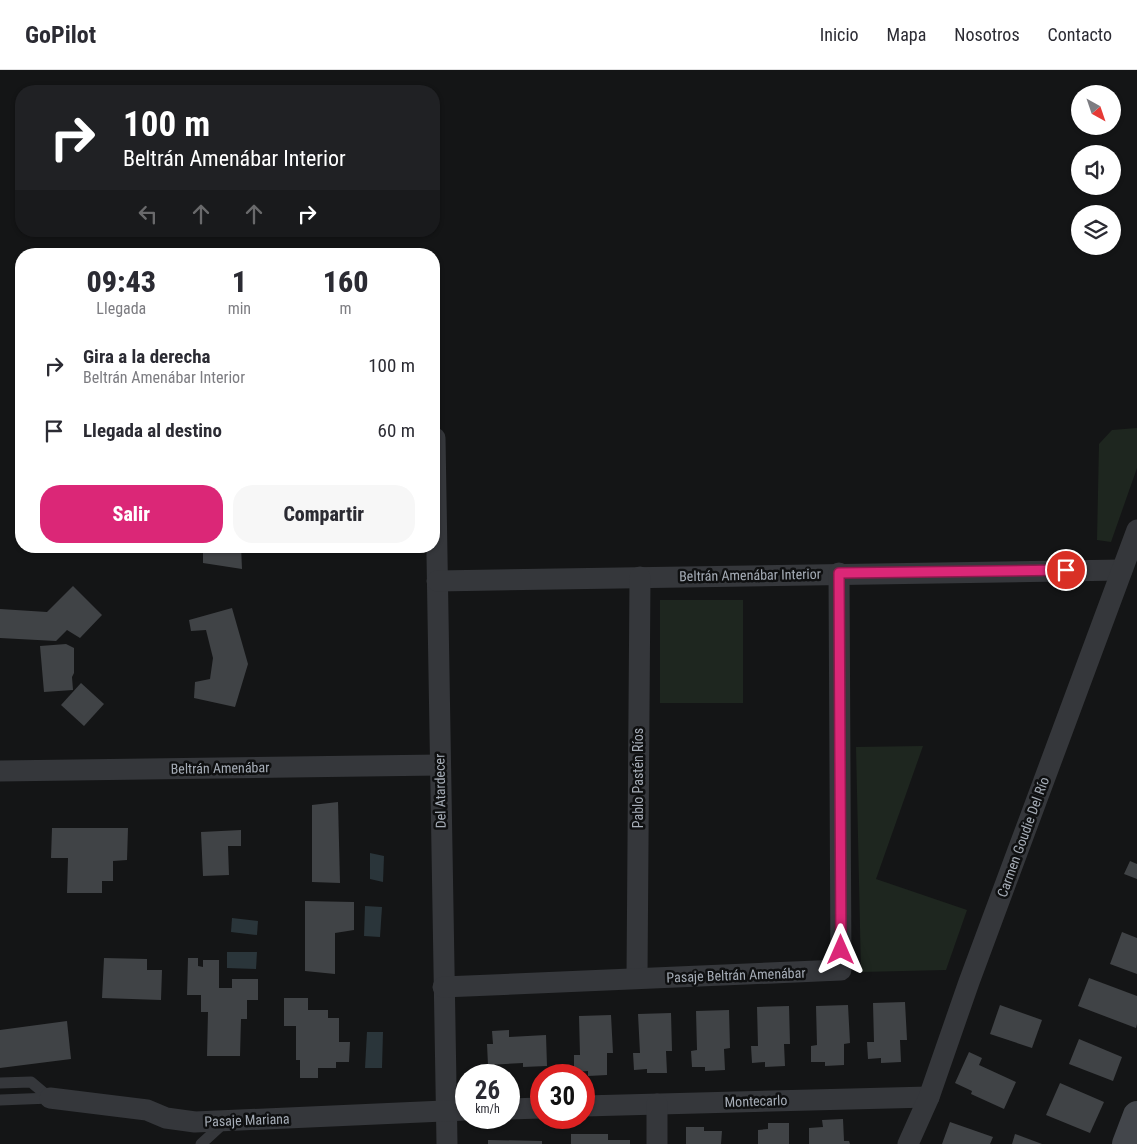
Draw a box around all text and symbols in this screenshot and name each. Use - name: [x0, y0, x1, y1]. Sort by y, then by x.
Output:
- text: GoPilot: [25, 21, 96, 49]
- text: Inicio: [820, 24, 859, 45]
- text: Mapa: [887, 24, 926, 45]
- text: Nosotros: [954, 24, 1020, 45]
- text: Contacto: [1048, 24, 1112, 45]
- north arrow: [1071, 85, 1121, 135]
- map controls: [1071, 85, 1121, 255]
- text: 100 m: [123, 104, 210, 145]
- icon: right: [40, 105, 105, 170]
- button: sound: [1071, 145, 1121, 195]
- text: Beltrán Amenábar Interior: [123, 146, 346, 171]
- icon: left: [134, 200, 162, 228]
- icon: ahead: [187, 200, 215, 228]
- icon: ahead: [240, 200, 268, 228]
- icon: right: [293, 200, 321, 228]
- button: layers: [1071, 205, 1121, 255]
- text: 09:43: [87, 264, 156, 299]
- text: 1: [232, 264, 247, 299]
- text: 160: [323, 264, 368, 299]
- text: Llegada: [96, 299, 146, 318]
- text: min: [228, 299, 251, 318]
- text: m: [340, 299, 352, 318]
- text: Gira a la derecha: [83, 345, 210, 368]
- icon: right: [40, 352, 68, 380]
- text: 100 m: [368, 354, 415, 377]
- text: Beltrán Amenábar Interior: [83, 368, 245, 387]
- icon: arrive: [40, 417, 68, 445]
- text: Llegada al destino: [83, 419, 222, 442]
- text: 60 m: [378, 419, 415, 442]
- button: Salir: [40, 485, 223, 543]
- button: Compartir: [233, 485, 415, 543]
- pin: [1045, 549, 1087, 591]
- icon: arrive: [1052, 556, 1080, 584]
- street label: Beltrán Amenábar Interior: [679, 566, 821, 584]
- street label: Pablo Pastén Ríos: [630, 728, 646, 828]
- street label: Del Atardecer: [431, 753, 449, 829]
- street label: Beltrán Amenábar: [170, 759, 270, 777]
- street label: Carmen Goudie Del Río: [994, 775, 1052, 899]
- position arrow: [814, 923, 866, 975]
- street label: Pasaje Beltrán Amenábar: [666, 965, 806, 985]
- speed limit sign: 30: [530, 1064, 595, 1129]
- text: 26: [475, 1076, 500, 1105]
- street label: Montecarlo: [724, 1092, 788, 1110]
- text: km/h: [475, 1102, 500, 1116]
- street label: Pasaje Mariana: [204, 1111, 290, 1129]

